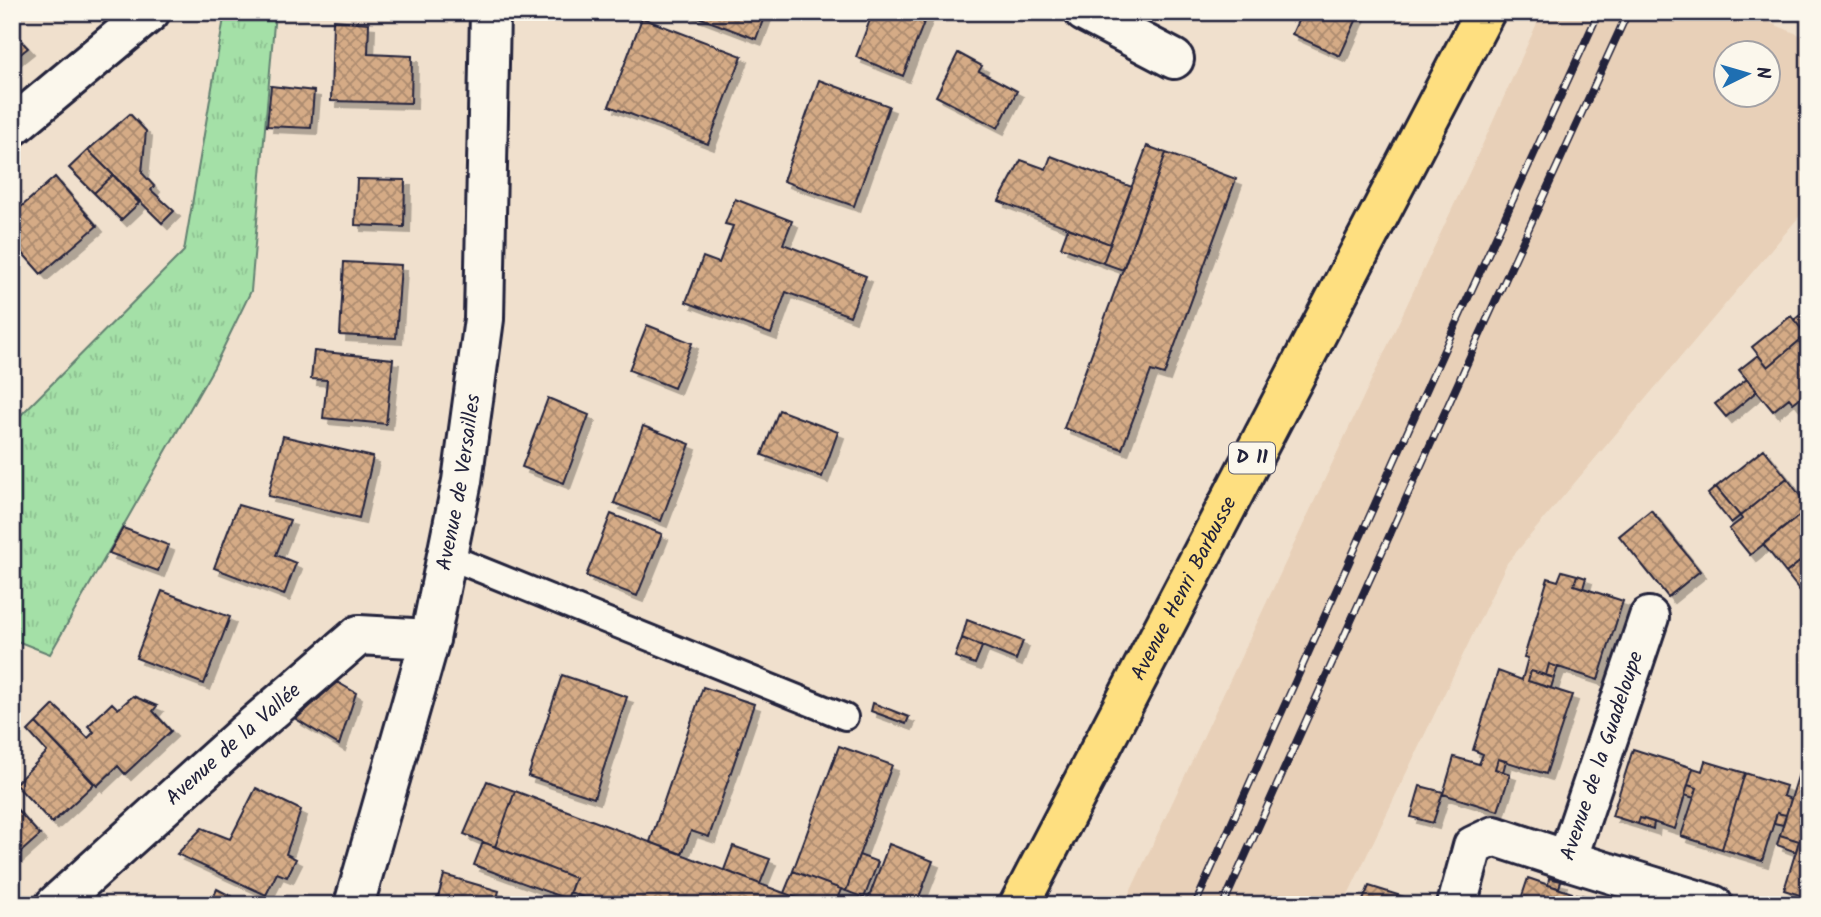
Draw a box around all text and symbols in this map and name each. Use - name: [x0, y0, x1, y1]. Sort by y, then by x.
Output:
- north arrow: [1713, 38, 1783, 108]
- text: N: [1746, 65, 1777, 80]
- street label: Avenue de Versailles: [428, 392, 490, 574]
- road number: D 11: [1229, 442, 1275, 474]
- street label: Avenue Henri Barbusse: [1122, 490, 1246, 687]
- street label: Avenue de la Guadeloupe: [1551, 646, 1653, 865]
- street label: Avenue de la Vallée: [158, 675, 309, 814]

